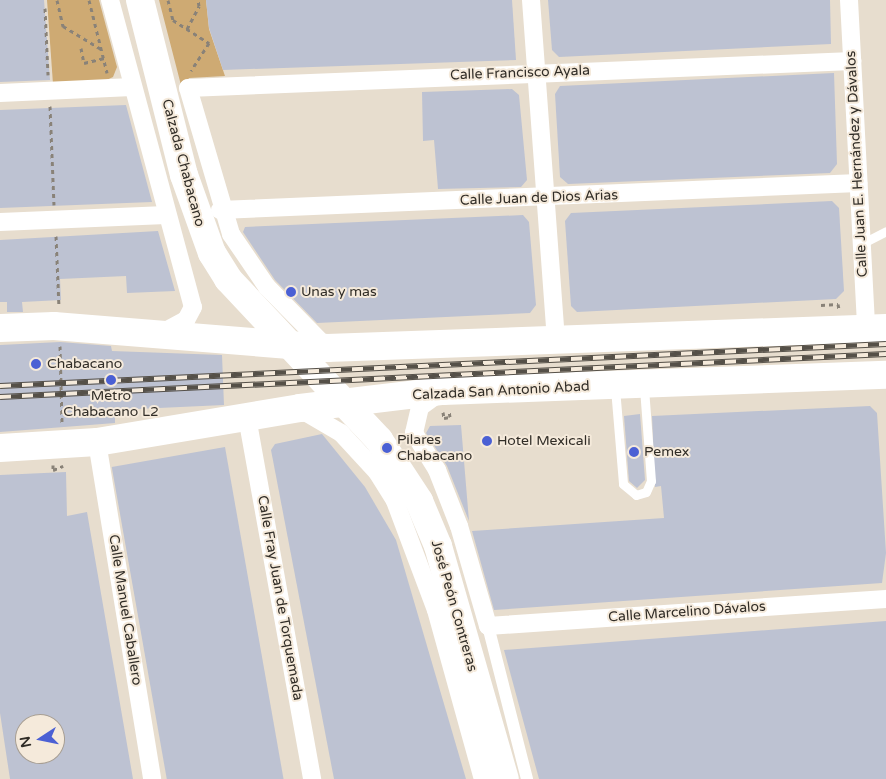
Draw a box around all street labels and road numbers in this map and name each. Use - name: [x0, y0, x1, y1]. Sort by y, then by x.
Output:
- street label: Calle Juan E. Hernández y Dávalos: [843, 50, 871, 278]
- street label: Calle Francisco Ayala: [450, 62, 590, 84]
- street label: Calzada Chabacano: [158, 97, 208, 229]
- street label: Calle Juan de Dios Arias: [460, 187, 618, 209]
- street label: Calzada San Antonio Abad: [412, 378, 590, 404]
- street label: Calle Fray Juan de Torquemada: [254, 494, 306, 702]
- street label: Calle Manuel Caballero: [105, 533, 145, 687]
- street label: José Peón Contreras: [427, 538, 481, 674]
- street label: Calle Marcelino Dávalos: [608, 598, 766, 626]

